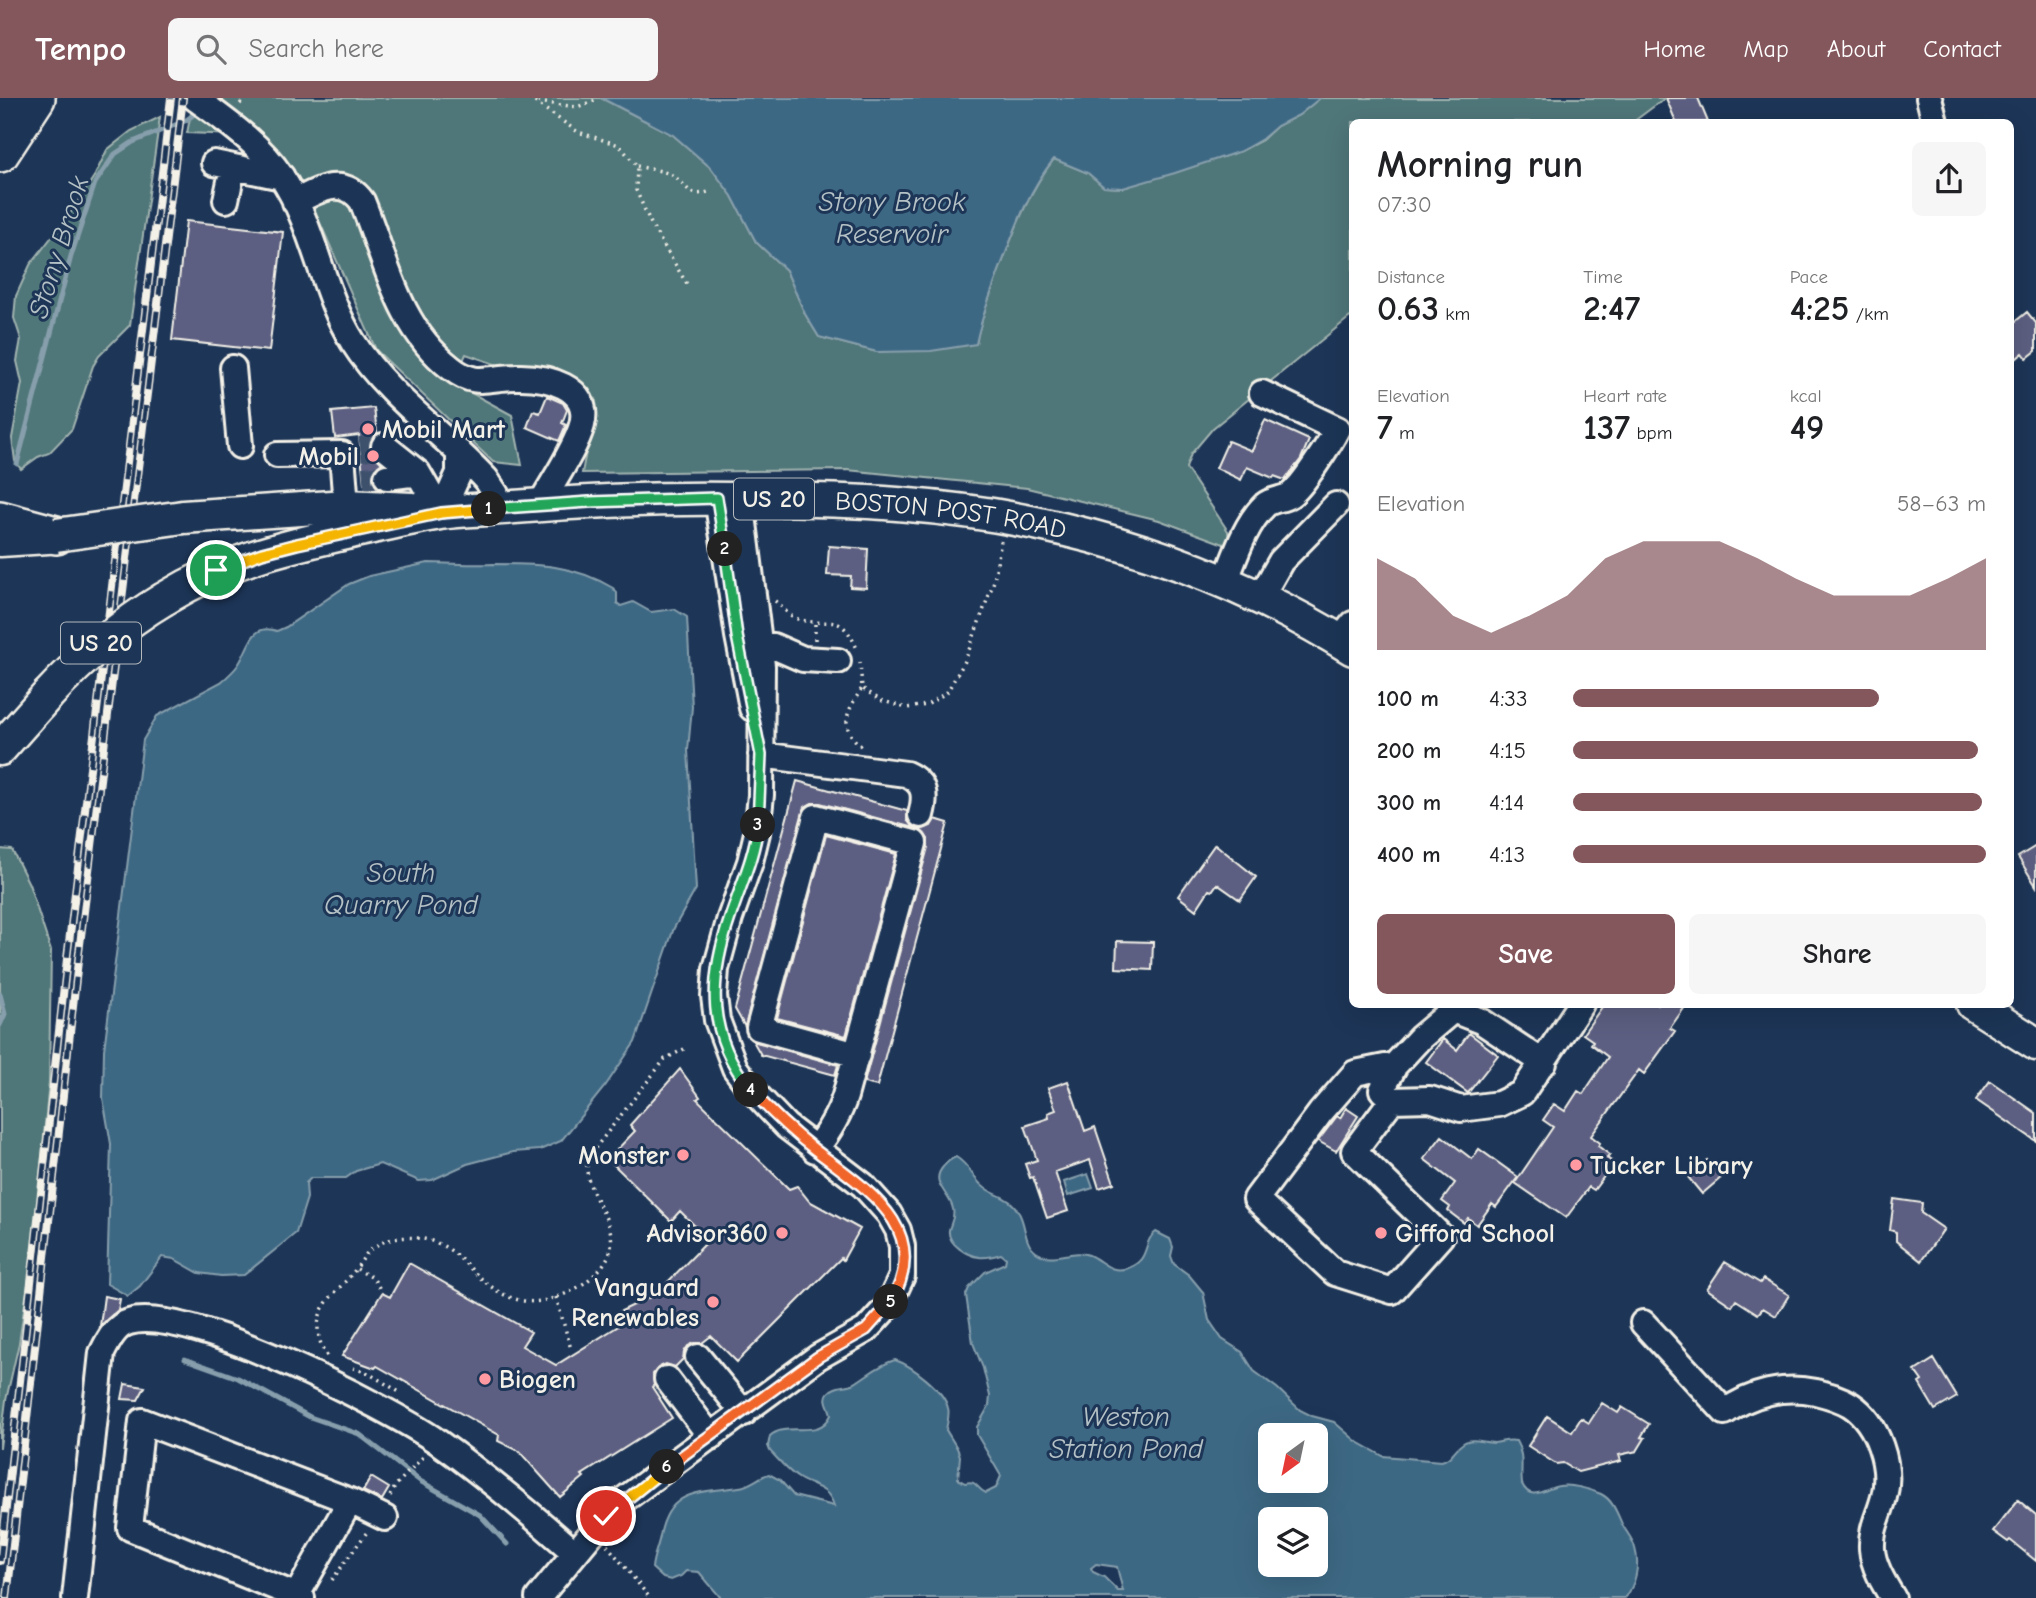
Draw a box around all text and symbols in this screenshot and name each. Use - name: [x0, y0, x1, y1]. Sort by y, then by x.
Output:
- search box: [168, 18, 658, 81]
- text: Tempo: [35, 30, 126, 68]
- icon: search: [192, 30, 230, 68]
- text: Search here: [248, 34, 384, 64]
- text: Home: [1644, 35, 1705, 63]
- text: Map: [1743, 35, 1789, 63]
- text: About: [1827, 35, 1885, 63]
- text: Contact: [1923, 35, 2001, 63]
- button: share: [1912, 142, 1986, 216]
- text: Morning run: [1377, 143, 1583, 187]
- water label: Stony Brook: [22, 172, 96, 322]
- water label: Stony Brook Reservoir: [819, 186, 966, 250]
- text: 07:30: [1377, 191, 1432, 218]
- text: Distance: [1377, 266, 1445, 288]
- text: Time: [1583, 266, 1623, 288]
- text: Pace: [1790, 266, 1828, 288]
- text: 0.63: [1377, 288, 1439, 329]
- text: 2:47: [1583, 288, 1640, 329]
- text: 4:25: [1790, 288, 1849, 329]
- text: km: [1439, 303, 1470, 325]
- text: /km: [1849, 303, 1889, 325]
- text: Elevation: [1377, 385, 1450, 407]
- text: Heart rate: [1583, 385, 1667, 407]
- text: kcal: [1790, 385, 1822, 407]
- text: 7: [1377, 407, 1393, 448]
- text: 137: [1583, 407, 1630, 448]
- text: 49: [1790, 407, 1824, 448]
- place label: Mobil Mart: [382, 415, 505, 445]
- marker: Mobil Mart: [360, 421, 376, 437]
- text: m: [1393, 422, 1415, 444]
- text: bpm: [1630, 422, 1672, 444]
- place label: Mobil: [298, 442, 359, 472]
- marker: Mobil: [365, 448, 381, 464]
- road number: US 20: [734, 478, 814, 520]
- street label: BOSTON POST ROAD: [834, 487, 1069, 546]
- text: Elevation: [1377, 490, 1465, 517]
- text: 58–63 m: [1897, 490, 1986, 517]
- pin: 1: [472, 492, 506, 526]
- text: 1: [485, 497, 492, 519]
- pin: 2: [708, 532, 742, 566]
- text: 2: [720, 537, 729, 559]
- pin: [186, 540, 246, 600]
- icon: arrive: [197, 551, 235, 589]
- road number: US 20: [61, 622, 141, 664]
- text: 100 m: [1377, 685, 1439, 712]
- text: 4:33: [1489, 685, 1528, 712]
- text: 200 m: [1377, 737, 1441, 764]
- text: 4:15: [1489, 737, 1526, 764]
- text: 300 m: [1377, 789, 1441, 816]
- text: 4:14: [1489, 789, 1525, 816]
- pin: 3: [740, 808, 776, 842]
- text: 3: [753, 813, 762, 835]
- text: 400 m: [1377, 841, 1441, 868]
- text: 4:13: [1489, 841, 1525, 868]
- water label: South Quarry Pond: [324, 857, 479, 921]
- button: Save: [1377, 914, 1675, 994]
- button: Share: [1689, 914, 1986, 994]
- pin: 4: [734, 1072, 768, 1108]
- text: 4: [746, 1078, 755, 1100]
- place label: Monster: [578, 1141, 670, 1171]
- marker: Monster: [675, 1147, 691, 1163]
- place label: Tucker Library: [1590, 1151, 1753, 1181]
- marker: Tucker Library: [1568, 1157, 1584, 1173]
- place label: Advisor360: [646, 1219, 768, 1249]
- place label: Gifford School: [1395, 1219, 1555, 1249]
- marker: Advisor360: [774, 1225, 790, 1241]
- marker: Gifford School: [1373, 1225, 1389, 1241]
- place label: Vanguard Renewables: [571, 1273, 699, 1333]
- pin: 5: [874, 1284, 908, 1320]
- text: 5: [885, 1290, 896, 1312]
- marker: Vanguard Renewables: [705, 1294, 721, 1310]
- place label: Biogen: [499, 1365, 576, 1395]
- marker: Biogen: [477, 1371, 493, 1387]
- water label: Weston Station Pond: [1049, 1401, 1204, 1465]
- north arrow: [1258, 1423, 1328, 1493]
- map controls: [1258, 1423, 1328, 1577]
- pin: 6: [650, 1450, 684, 1484]
- text: 6: [662, 1455, 671, 1477]
- pin: [576, 1486, 636, 1546]
- icon: check: [587, 1497, 625, 1535]
- button: layers: [1258, 1507, 1328, 1577]

